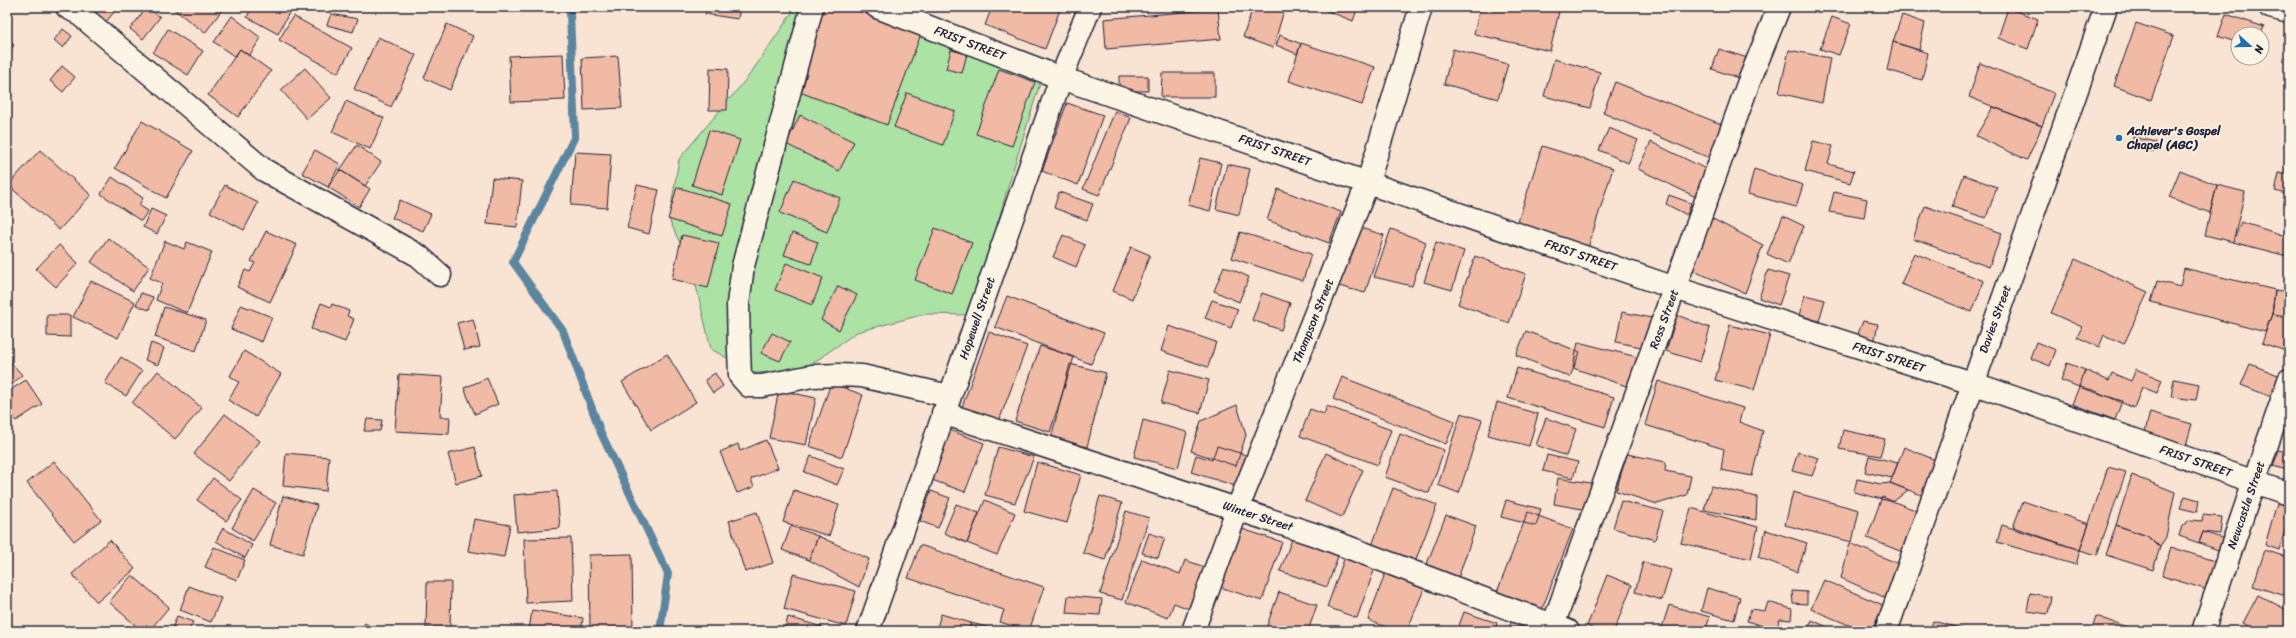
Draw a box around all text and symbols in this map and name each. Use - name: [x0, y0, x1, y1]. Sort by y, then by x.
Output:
- street label: FRIST STREET: [931, 19, 1010, 67]
- north arrow: [2230, 26, 2270, 66]
- text: N: [2248, 42, 2269, 57]
- place label: Achiever's Gospel Chapel (AGC): [2126, 120, 2221, 156]
- street label: FRIST STREET: [1236, 127, 1315, 173]
- marker: Achiever's Gospel Chapel (AGC): [2114, 133, 2124, 143]
- street label: FRIST STREET: [1542, 232, 1621, 278]
- street label: Hopewell Street: [953, 274, 1001, 362]
- street label: Thompson Street: [1286, 275, 1340, 367]
- street label: Davies Street: [1972, 282, 2018, 356]
- street label: Ross Street: [1643, 286, 1685, 352]
- street label: FRIST STREET: [1850, 335, 1929, 379]
- street label: FRIST STREET: [2157, 438, 2236, 484]
- street label: Newcastle Street: [2221, 458, 2271, 552]
- street label: Winter Street: [1220, 494, 1297, 538]

